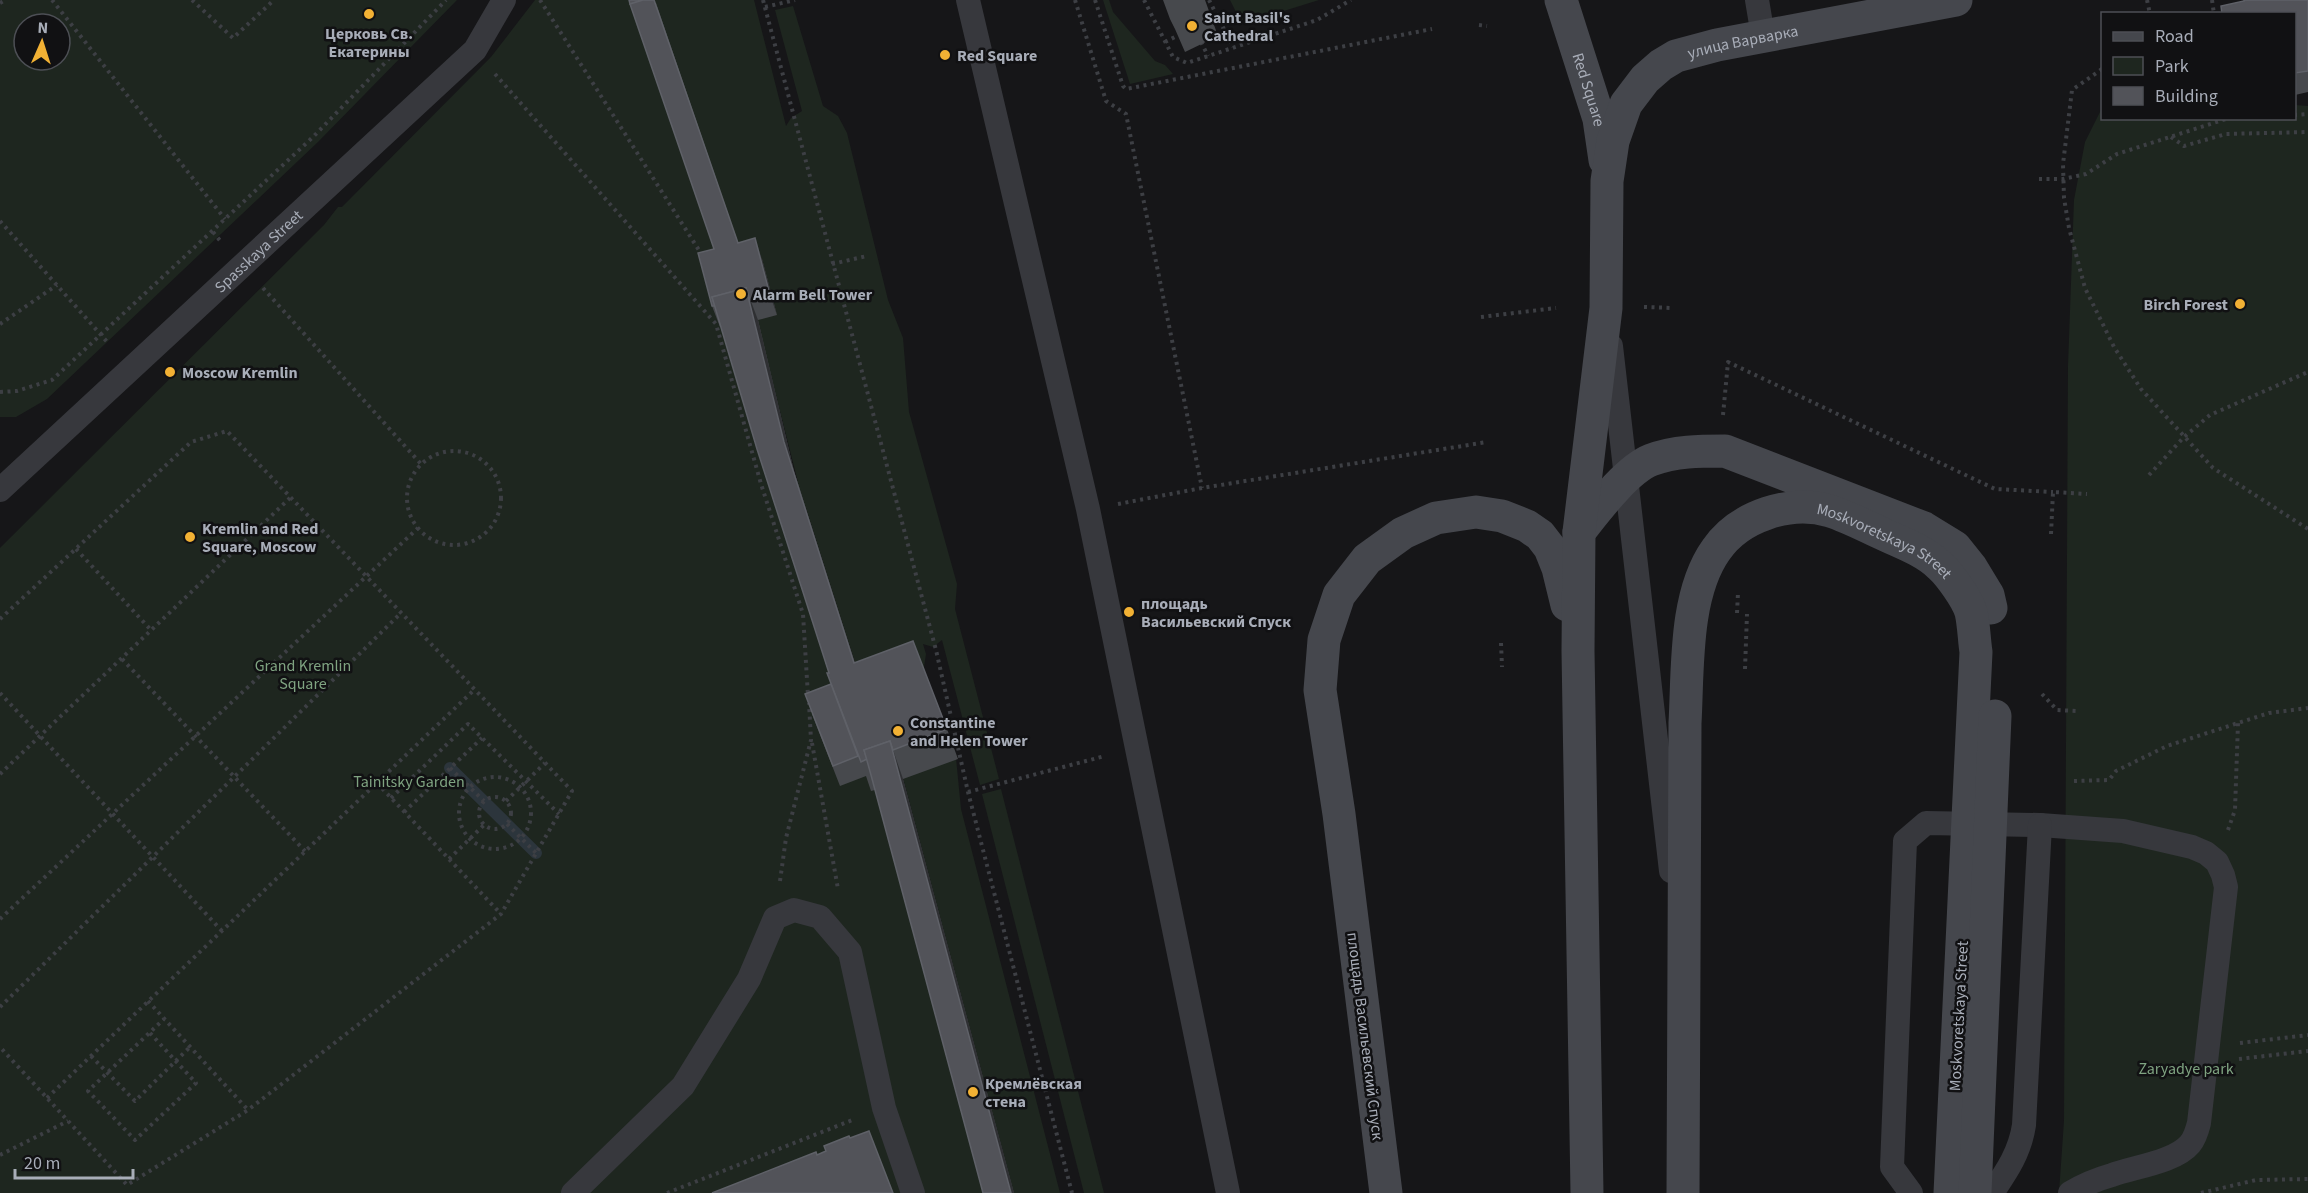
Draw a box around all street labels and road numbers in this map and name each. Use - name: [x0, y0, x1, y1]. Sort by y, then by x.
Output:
- street label: улица Варварка: [1685, 20, 1800, 64]
- street label: Red Square: [1567, 50, 1610, 128]
- street label: Spasskaya Street: [210, 205, 308, 298]
- street label: Moskvoretskaya Street: [1815, 498, 1957, 584]
- street label: площадь Васильевский Спуск: [1341, 931, 1389, 1141]
- street label: Moskvoretskaya Street: [1944, 940, 1974, 1092]

